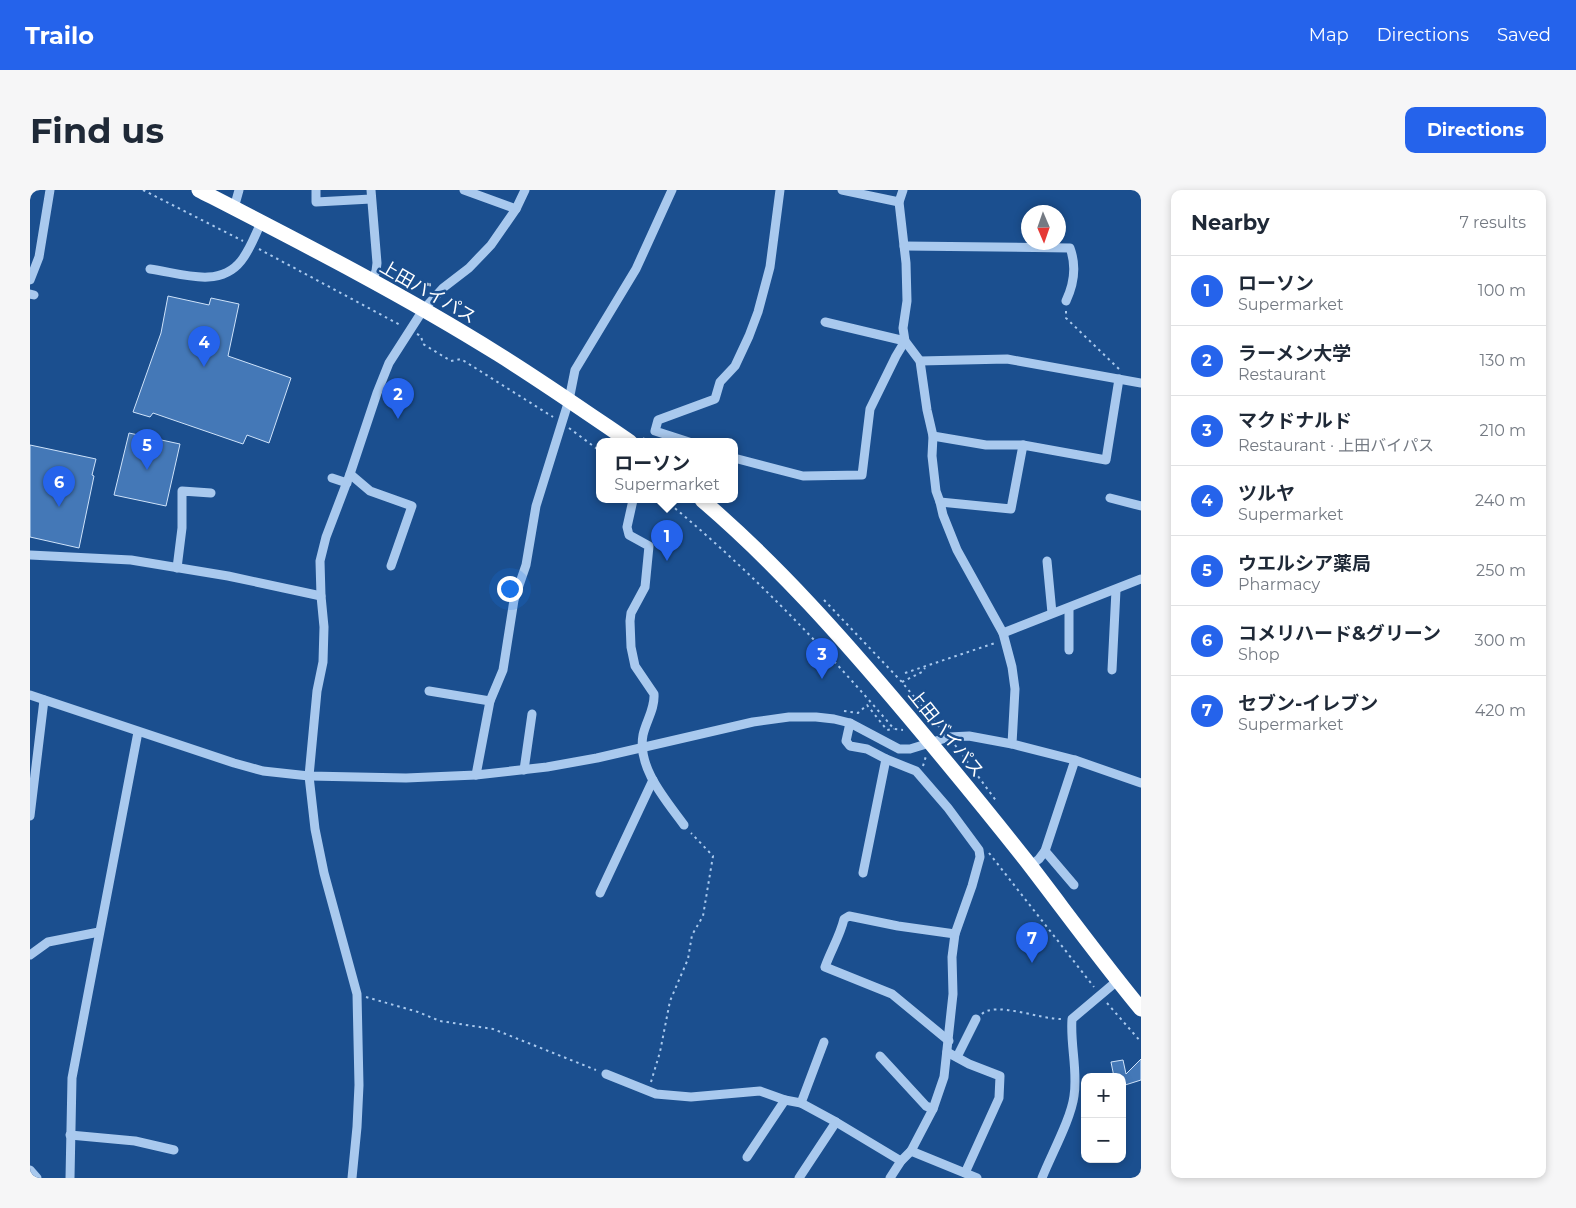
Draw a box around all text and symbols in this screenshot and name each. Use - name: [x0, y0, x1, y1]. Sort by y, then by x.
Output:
- text: Trailo: [25, 21, 94, 50]
- text: Map: [1309, 24, 1349, 46]
- text: Directions: [1377, 24, 1469, 46]
- text: Saved: [1497, 24, 1551, 46]
- button: Directions: [1405, 107, 1546, 153]
- text: Find us: [30, 109, 164, 152]
- north arrow: [1021, 205, 1066, 250]
- text: Nearby: [1191, 210, 1270, 235]
- text: 7 results: [1459, 213, 1526, 232]
- street label: 上田バイパス: [376, 256, 480, 328]
- text: ローソン: [1238, 272, 1314, 295]
- text: 1: [1204, 281, 1210, 300]
- text: 100 m: [1478, 281, 1526, 300]
- text: Supermarket: [1238, 295, 1344, 314]
- pin: 4: [188, 326, 220, 367]
- text: ラーメン大学: [1238, 342, 1351, 365]
- text: 2: [1202, 351, 1212, 370]
- text: 130 m: [1479, 351, 1526, 370]
- text: Restaurant: [1238, 365, 1326, 384]
- pin: 2: [382, 378, 414, 419]
- text: マクドナルド: [1238, 409, 1352, 432]
- text: 3: [1202, 421, 1212, 440]
- text: 210 m: [1479, 421, 1526, 440]
- pin: 5: [131, 429, 163, 470]
- text: Restaurant · 上田バイパス: [1238, 436, 1434, 455]
- popup: [596, 438, 738, 503]
- text: ローソン: [614, 452, 690, 475]
- pin: 6: [43, 466, 75, 507]
- text: Supermarket: [614, 475, 720, 494]
- text: ツルヤ: [1238, 482, 1295, 505]
- text: 4: [1201, 491, 1213, 510]
- text: 240 m: [1475, 491, 1526, 510]
- text: Supermarket: [1238, 505, 1344, 524]
- pin: 1: [651, 520, 683, 561]
- text: ウエルシア薬局: [1238, 552, 1371, 575]
- text: 5: [1202, 561, 1212, 580]
- text: 250 m: [1476, 561, 1526, 580]
- text: Pharmacy: [1238, 575, 1320, 594]
- your location: [497, 576, 523, 602]
- text: コメリハード&グリーン: [1238, 622, 1441, 645]
- text: 6: [1202, 631, 1212, 650]
- text: 300 m: [1475, 631, 1526, 650]
- pin: 3: [806, 638, 838, 679]
- text: Shop: [1238, 645, 1280, 664]
- street label: 上田バイパス: [904, 684, 988, 782]
- text: セブン-イレブン: [1238, 692, 1378, 715]
- text: 7: [1202, 701, 1212, 720]
- text: 420 m: [1475, 701, 1526, 720]
- text: Supermarket: [1238, 715, 1344, 734]
- pin: 7: [1016, 922, 1048, 963]
- map controls: [1081, 1073, 1126, 1163]
- button: +: [1081, 1073, 1126, 1118]
- button: −: [1081, 1118, 1126, 1163]

